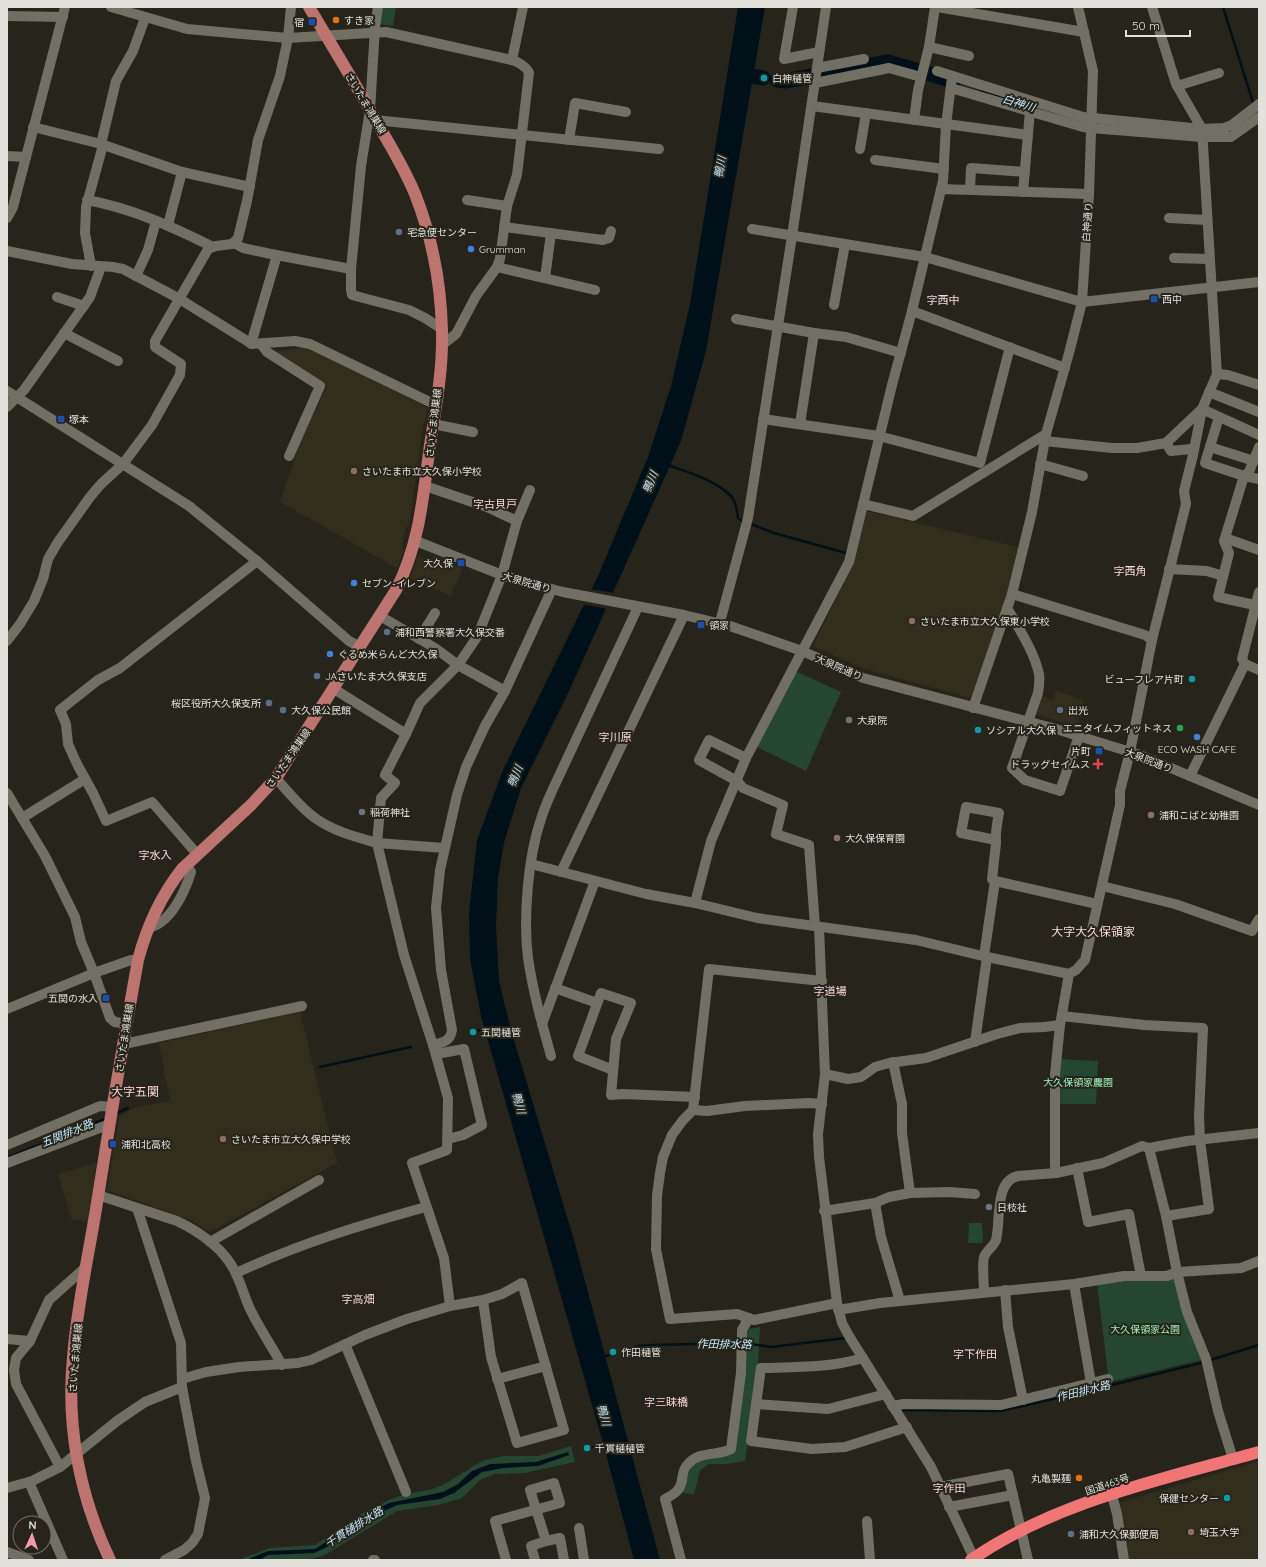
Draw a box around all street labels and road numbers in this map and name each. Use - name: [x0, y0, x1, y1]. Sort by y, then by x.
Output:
- street label: さいたま鴻巣線: [342, 70, 389, 136]
- street label: 白神通り: [1080, 202, 1095, 242]
- street label: さいたま鴻巣線: [423, 388, 444, 458]
- street label: 大泉院通り: [501, 569, 553, 596]
- street label: 大泉院通り: [813, 652, 864, 683]
- street label: さいたま鴻巣線: [263, 726, 314, 791]
- street label: 大泉院通り: [1123, 745, 1174, 775]
- street label: さいたま鴻巣線: [113, 1003, 136, 1074]
- street label: さいたま鴻巣線: [66, 1323, 85, 1393]
- street label: 国道463号: [1083, 1471, 1131, 1498]

